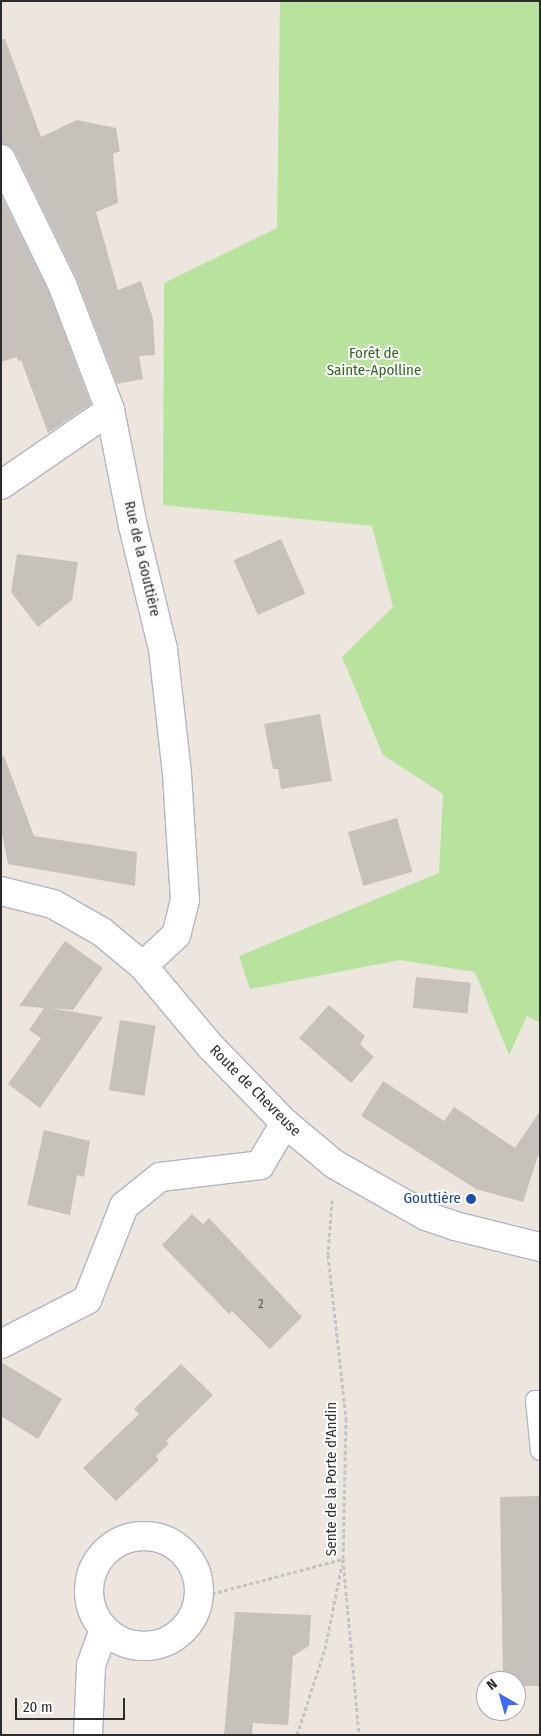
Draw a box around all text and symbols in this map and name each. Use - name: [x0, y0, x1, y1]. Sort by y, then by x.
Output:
- park label: Forêt de Sainte-Apolline: [327, 344, 421, 379]
- street label: Rue de la Gouttière: [120, 499, 164, 619]
- street label: Route de Chevreuse: [206, 1042, 304, 1140]
- place label: Gouttière: [403, 1190, 461, 1208]
- marker: Gouttière: [465, 1193, 477, 1205]
- house number: 2: [258, 1298, 264, 1312]
- street label: Sente de la Porte d'Andin: [323, 1402, 341, 1556]
- north arrow: [476, 1671, 526, 1721]
- text: N: [484, 1675, 501, 1694]
- scale bar: [18, 1688, 128, 1720]
- text: 20 m: [23, 1698, 53, 1716]

